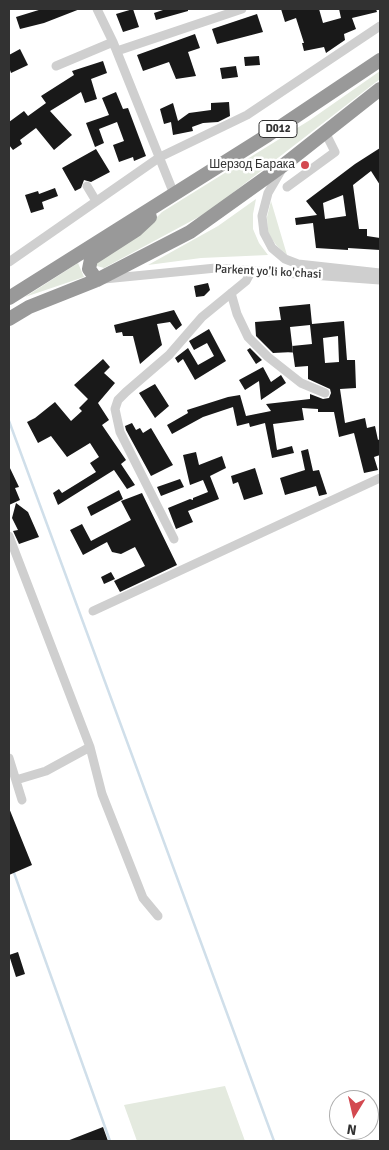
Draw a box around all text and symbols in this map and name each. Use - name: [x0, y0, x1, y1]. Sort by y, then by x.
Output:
- road number: D012: [259, 120, 297, 138]
- place label: Шерзод Барака: [209, 158, 295, 172]
- marker: Шерзод Барака: [299, 159, 311, 171]
- street label: Parkent yo'li ko'chasi: [214, 262, 322, 282]
- north arrow: [329, 1090, 379, 1140]
- text: N: [346, 1120, 358, 1138]

